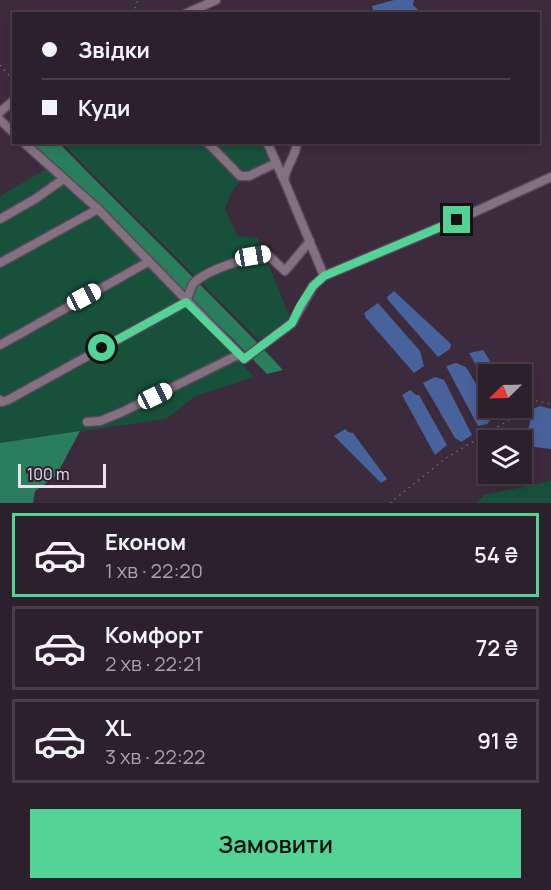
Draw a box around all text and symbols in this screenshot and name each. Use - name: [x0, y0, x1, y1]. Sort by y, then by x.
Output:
- text: Звідки: [78, 35, 150, 65]
- text: Куди: [78, 93, 130, 123]
- route end: [443, 206, 470, 233]
- car: [234, 244, 272, 268]
- car: [64, 281, 104, 313]
- route start: [88, 334, 115, 361]
- north arrow: [478, 364, 532, 418]
- map controls: [478, 364, 532, 484]
- car: [135, 380, 175, 412]
- button: layers: [478, 430, 532, 484]
- scale bar: [18, 461, 106, 489]
- text: 100 m: [27, 463, 70, 485]
- text: Економ: [105, 527, 186, 557]
- icon: car: [33, 528, 87, 582]
- text: 54 ₴: [474, 540, 518, 570]
- text: 1 хв · 22:20: [105, 557, 203, 584]
- text: Комфорт: [105, 620, 203, 650]
- icon: car: [33, 621, 87, 675]
- text: 72 ₴: [476, 633, 518, 663]
- text: 2 хв · 22:21: [105, 650, 202, 677]
- text: XL: [105, 713, 131, 743]
- icon: car: [33, 714, 87, 768]
- text: 91 ₴: [477, 726, 518, 756]
- text: 3 хв · 22:22: [105, 743, 205, 770]
- button: Замовити: [30, 809, 521, 878]

